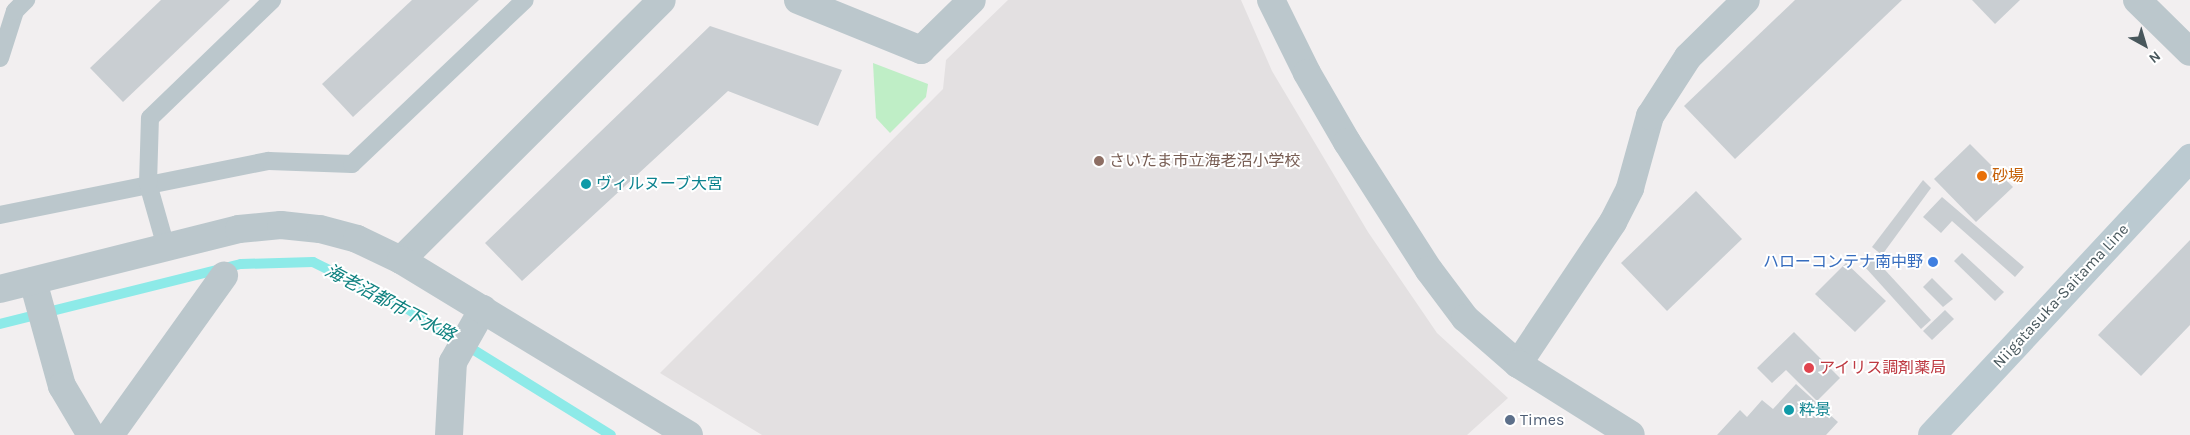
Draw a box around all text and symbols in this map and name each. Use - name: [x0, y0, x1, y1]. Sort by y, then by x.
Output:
- north arrow: [2120, 20, 2170, 70]
- text: N: [2146, 47, 2164, 67]
- place label: さいたま市立海老沼小学校: [1109, 151, 1301, 171]
- marker: さいたま市立海老沼小学校: [1093, 155, 1105, 167]
- place label: 砂場: [1992, 166, 2024, 186]
- marker: 砂場: [1976, 170, 1988, 182]
- place label: ヴィルヌーブ大宮: [596, 174, 724, 194]
- marker: ヴィルヌーブ大宮: [580, 178, 592, 190]
- street label: Niigatasuka-Saitama Line: [1989, 220, 2133, 372]
- place label: ハローコンテナ南中野: [1763, 252, 1923, 272]
- marker: ハローコンテナ南中野: [1927, 256, 1939, 268]
- water label: 海老沼都市下水路: [321, 260, 459, 346]
- place label: アイリス調剤薬局: [1819, 358, 1947, 378]
- marker: アイリス調剤薬局: [1803, 362, 1815, 374]
- place label: 粋景: [1799, 400, 1831, 420]
- marker: 粋景: [1783, 404, 1795, 416]
- place label: Times: [1520, 410, 1564, 430]
- marker: Times: [1504, 414, 1516, 426]

